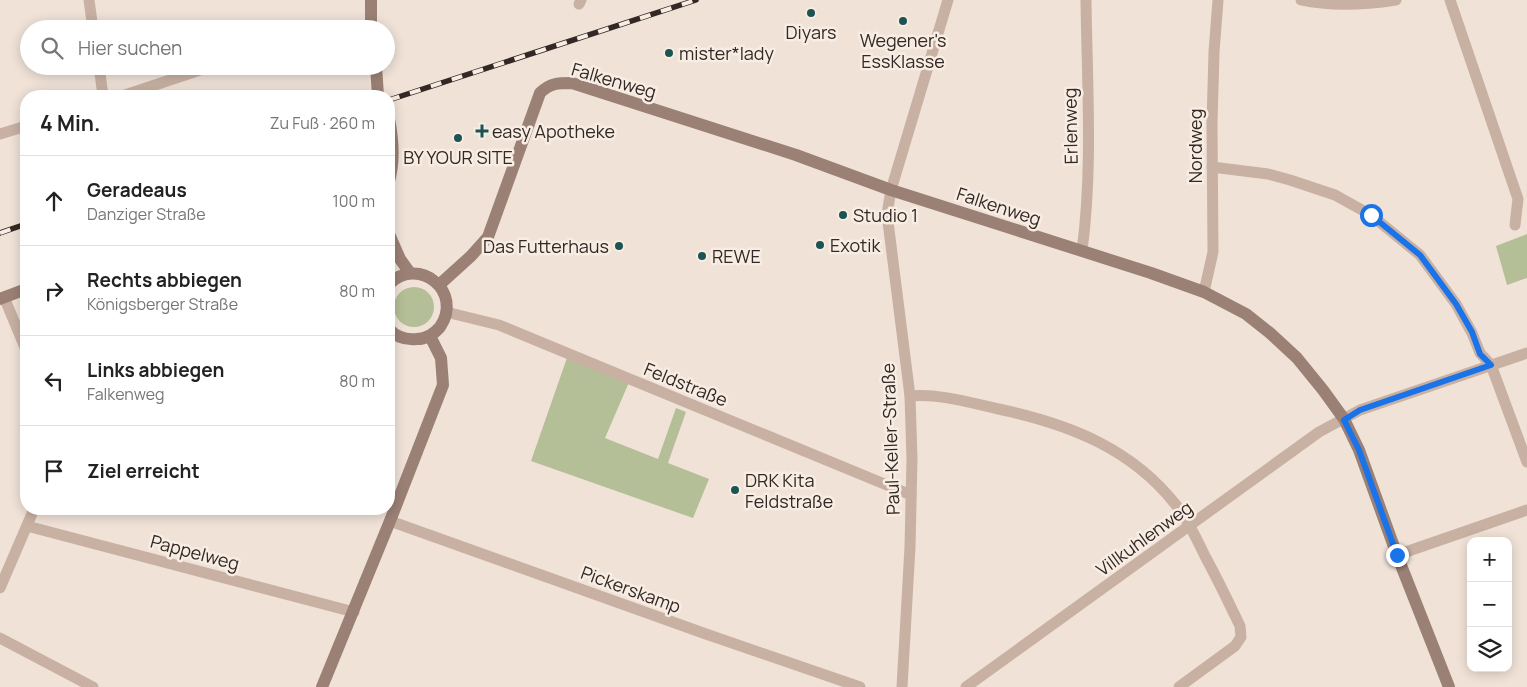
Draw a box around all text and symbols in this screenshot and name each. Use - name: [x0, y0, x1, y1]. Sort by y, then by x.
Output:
- marker: Diyars: [805, 7, 817, 19]
- marker: Wegener's EssKlasse: [897, 15, 909, 27]
- search box: [20, 20, 395, 75]
- place label: Diyars: [785, 20, 837, 44]
- place label: Wegener's EssKlasse: [860, 28, 946, 73]
- icon: search: [38, 34, 66, 62]
- text: Hier suchen: [78, 35, 182, 61]
- place label: mister*lady: [679, 41, 775, 65]
- marker: mister*lady: [663, 47, 675, 59]
- street label: Falkenweg: [569, 56, 659, 104]
- street label: Erlenweg: [1057, 88, 1083, 164]
- text: 4 Min.: [40, 109, 100, 137]
- street label: Nordweg: [1183, 109, 1207, 183]
- text: Zu Fuß · 260 m: [270, 112, 375, 134]
- place label: easy Apotheke: [492, 119, 615, 143]
- marker: easy Apotheke: [476, 125, 488, 137]
- marker: BY YOUR SITE: [452, 132, 464, 144]
- place label: BY YOUR SITE: [403, 145, 513, 169]
- text: Geradeaus: [87, 177, 187, 203]
- street label: Falkenweg: [954, 181, 1044, 231]
- icon: ahead: [40, 187, 68, 215]
- text: 100 m: [332, 190, 375, 212]
- text: Danziger Straße: [87, 203, 206, 225]
- place label: Studio 1: [853, 203, 918, 227]
- route start: [1360, 204, 1383, 227]
- marker: Studio 1: [837, 209, 849, 221]
- place label: Exotik: [830, 233, 881, 257]
- place label: Das Futterhaus: [483, 234, 609, 258]
- marker: Exotik: [814, 239, 826, 251]
- marker: Das Futterhaus: [613, 240, 625, 252]
- place label: REWE: [712, 244, 761, 268]
- marker: REWE: [696, 250, 708, 262]
- text: Rechts abbiegen: [87, 267, 242, 293]
- icon: right: [40, 277, 68, 305]
- text: 80 m: [339, 280, 375, 302]
- text: Königsberger Straße: [87, 293, 238, 315]
- street label: Feldstraße: [641, 356, 731, 412]
- text: Links abbiegen: [87, 357, 224, 383]
- street label: Paul-Keller-Straße: [875, 363, 905, 515]
- icon: left: [40, 367, 68, 395]
- text: 80 m: [339, 370, 375, 392]
- text: Falkenweg: [87, 383, 165, 405]
- icon: arrive: [40, 457, 68, 485]
- text: Ziel erreicht: [87, 458, 200, 484]
- place label: DRK Kita Feldstraße: [745, 468, 833, 513]
- marker: DRK Kita Feldstraße: [729, 484, 741, 496]
- street label: Villkuhlenweg: [1091, 495, 1197, 581]
- street label: Pappelweg: [148, 529, 242, 575]
- map controls: [1467, 537, 1512, 672]
- button: +: [1467, 537, 1512, 582]
- route end: [1386, 544, 1409, 567]
- street label: Pickerskamp: [578, 560, 684, 618]
- button: −: [1467, 582, 1512, 627]
- button: layers: [1467, 627, 1512, 672]

